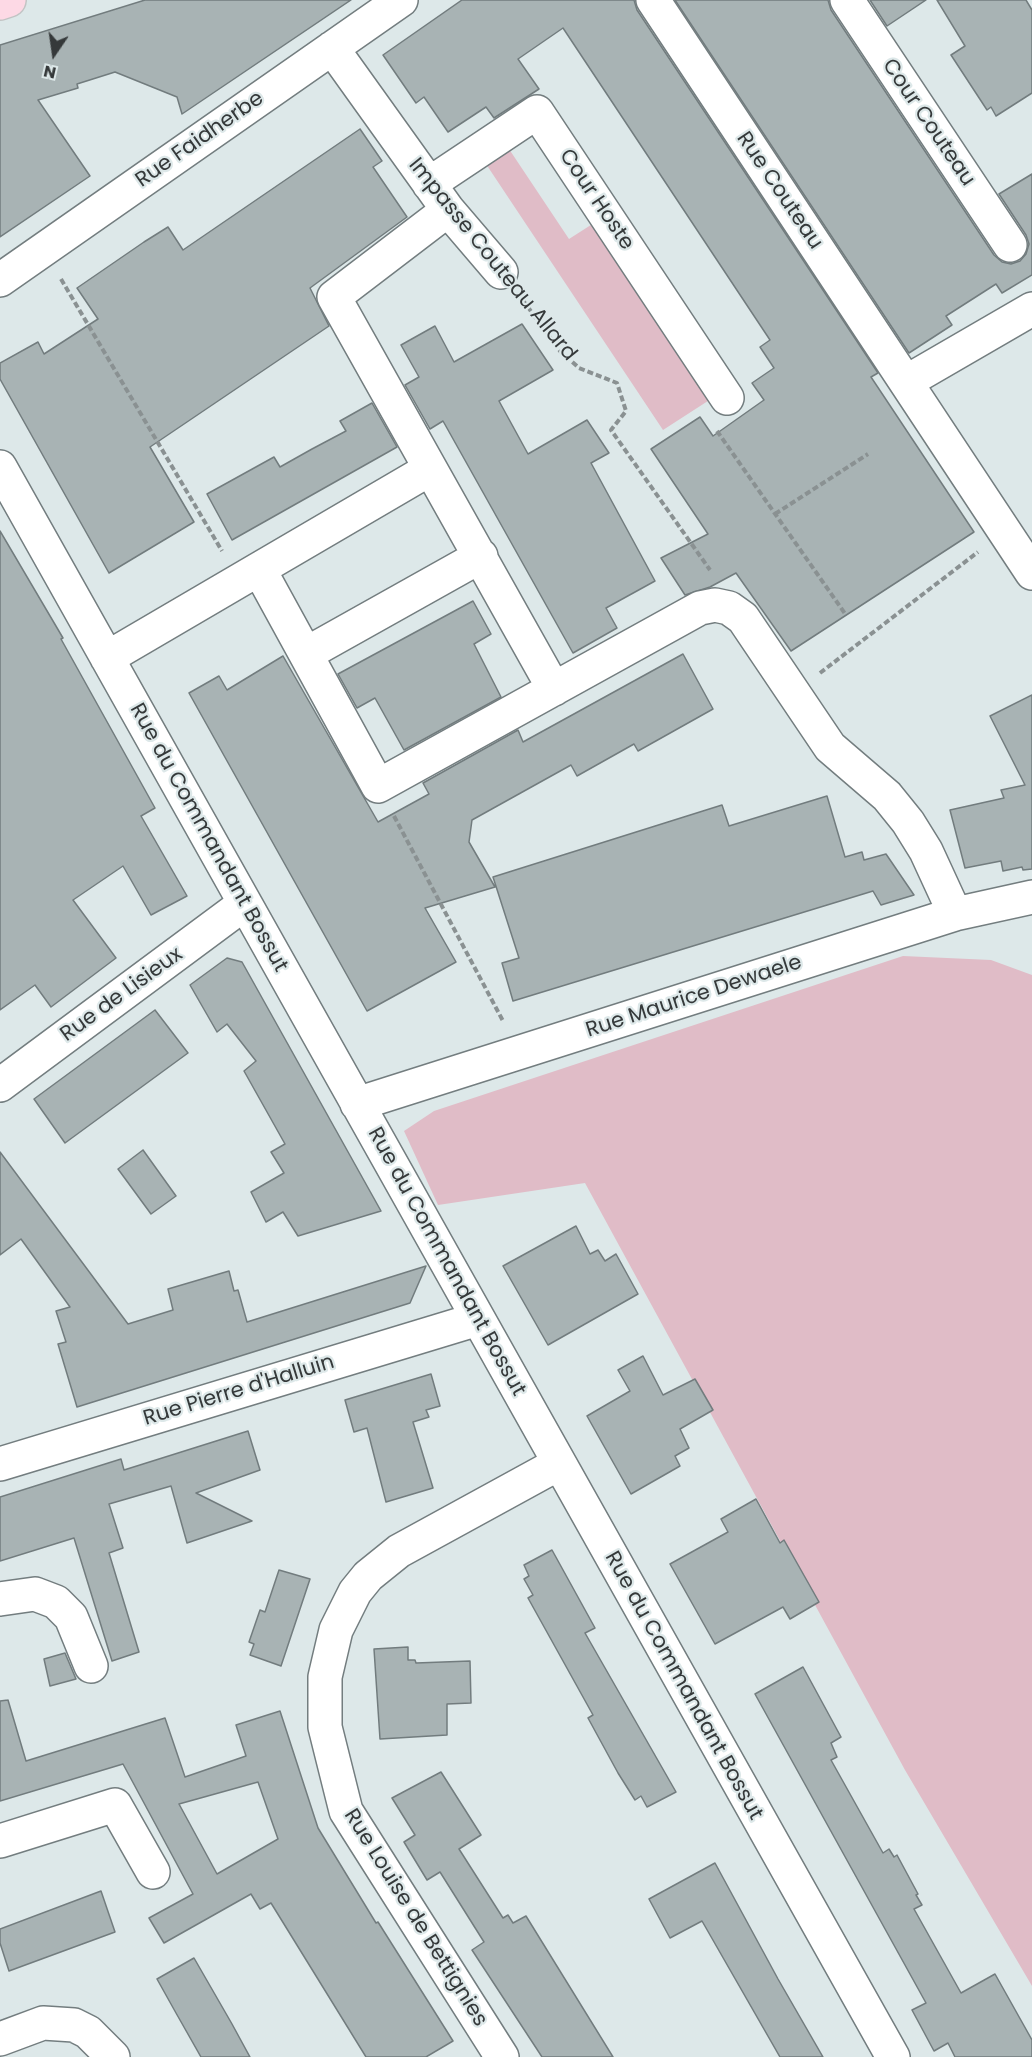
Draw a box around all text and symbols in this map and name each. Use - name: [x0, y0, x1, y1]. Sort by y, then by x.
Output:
- north arrow: [24, 24, 84, 84]
- street label: Cour Couteau: [876, 55, 980, 191]
- text: N: [41, 59, 58, 85]
- street label: Rue Faidherbe: [131, 87, 269, 193]
- street label: Rue Couteau: [730, 127, 828, 255]
- street label: Cour Hoste: [553, 145, 639, 255]
- street label: Impasse Couteau Allard: [402, 154, 582, 366]
- street label: Rue du Commandant Bossut: [124, 699, 292, 977]
- street label: Rue de Lisieux: [56, 942, 188, 1048]
- street label: Rue Maurice Dewaele: [583, 950, 805, 1044]
- street label: Rue du Commandant Bossut: [362, 1123, 530, 1401]
- street label: Rue Pierre d'Halluin: [141, 1350, 337, 1432]
- street label: Rue du Commandant Bossut: [599, 1547, 767, 1825]
- street label: Rue Louise de Bettignies: [338, 1805, 492, 2031]

